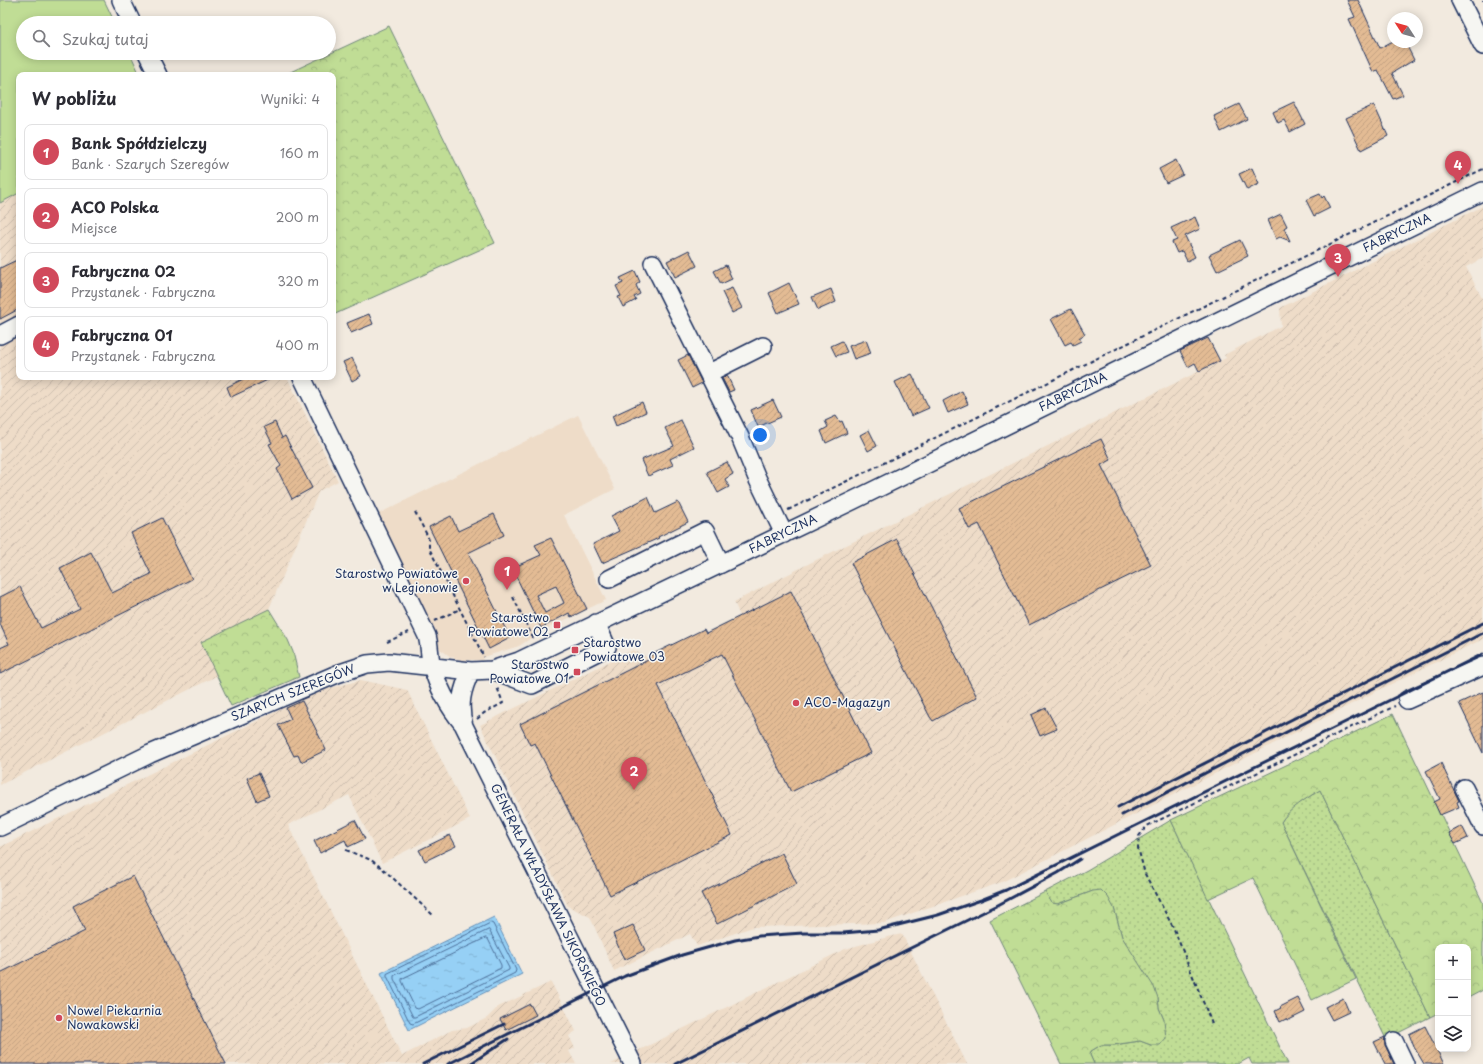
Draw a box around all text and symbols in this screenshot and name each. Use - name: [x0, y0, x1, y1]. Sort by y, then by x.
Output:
- north arrow: [1387, 12, 1423, 48]
- search box: [16, 16, 336, 60]
- icon: search: [30, 27, 52, 49]
- text: Szukaj tutaj: [62, 27, 149, 50]
- text: W pobliżu: [32, 85, 117, 111]
- text: Wyniki: 4: [260, 89, 320, 108]
- text: Bank Spółdzielczy: [71, 131, 207, 154]
- text: 1: [43, 143, 49, 162]
- text: 160 m: [280, 143, 319, 162]
- pin: 4: [1445, 151, 1471, 184]
- text: Bank · Szarych Szeregów: [71, 154, 229, 173]
- text: ACO Polska: [71, 195, 159, 218]
- text: 2: [41, 207, 51, 226]
- text: 200 m: [276, 207, 319, 226]
- street label: FABRYCZNA: [1359, 208, 1434, 256]
- text: Miejsce: [71, 218, 117, 237]
- pin: 3: [1325, 244, 1351, 277]
- text: Fabryczna 02: [71, 259, 176, 282]
- text: 3: [42, 271, 50, 290]
- text: 320 m: [277, 271, 319, 290]
- text: Przystanek · Fabryczna: [71, 282, 215, 301]
- text: Fabryczna 01: [71, 323, 173, 346]
- text: 4: [42, 335, 50, 354]
- text: 400 m: [276, 335, 319, 354]
- text: Przystanek · Fabryczna: [71, 346, 215, 365]
- street label: FABRYCZNA: [1035, 367, 1110, 415]
- your location: [750, 425, 770, 445]
- street label: FABRYCZNA: [745, 509, 820, 557]
- pin: 1: [494, 557, 520, 590]
- place label: Starostwo Powiatowe w Legionowie: [335, 564, 458, 596]
- marker: Starostwo Powiatowe w Legionowie: [461, 576, 471, 586]
- place label: Starostwo Powiatowe 02: [468, 608, 549, 640]
- marker: Starostwo Powiatowe 02: [552, 620, 562, 630]
- place label: Starostwo Powiatowe 03: [583, 633, 665, 665]
- marker: Starostwo Powiatowe 03: [570, 645, 580, 655]
- place label: Starostwo Powiatowe 01: [489, 655, 569, 687]
- street label: SZARYCH SZEREGÓW: [228, 659, 357, 725]
- marker: Starostwo Powiatowe 01: [572, 667, 582, 677]
- place label: ACO-Magazyn: [804, 693, 890, 711]
- marker: ACO-Magazyn: [791, 698, 801, 708]
- pin: 2: [621, 757, 647, 790]
- street label: GENERAŁA WŁADYSŁAWA SIKORSKIEGO: [487, 780, 611, 1009]
- map controls: [1435, 944, 1471, 1052]
- button: +: [1435, 944, 1471, 980]
- button: −: [1435, 980, 1471, 1016]
- place label: Nowel Piekarnia Nowakowski: [67, 1001, 162, 1033]
- marker: Nowel Piekarnia Nowakowski: [54, 1013, 64, 1023]
- button: layers: [1435, 1016, 1471, 1052]

